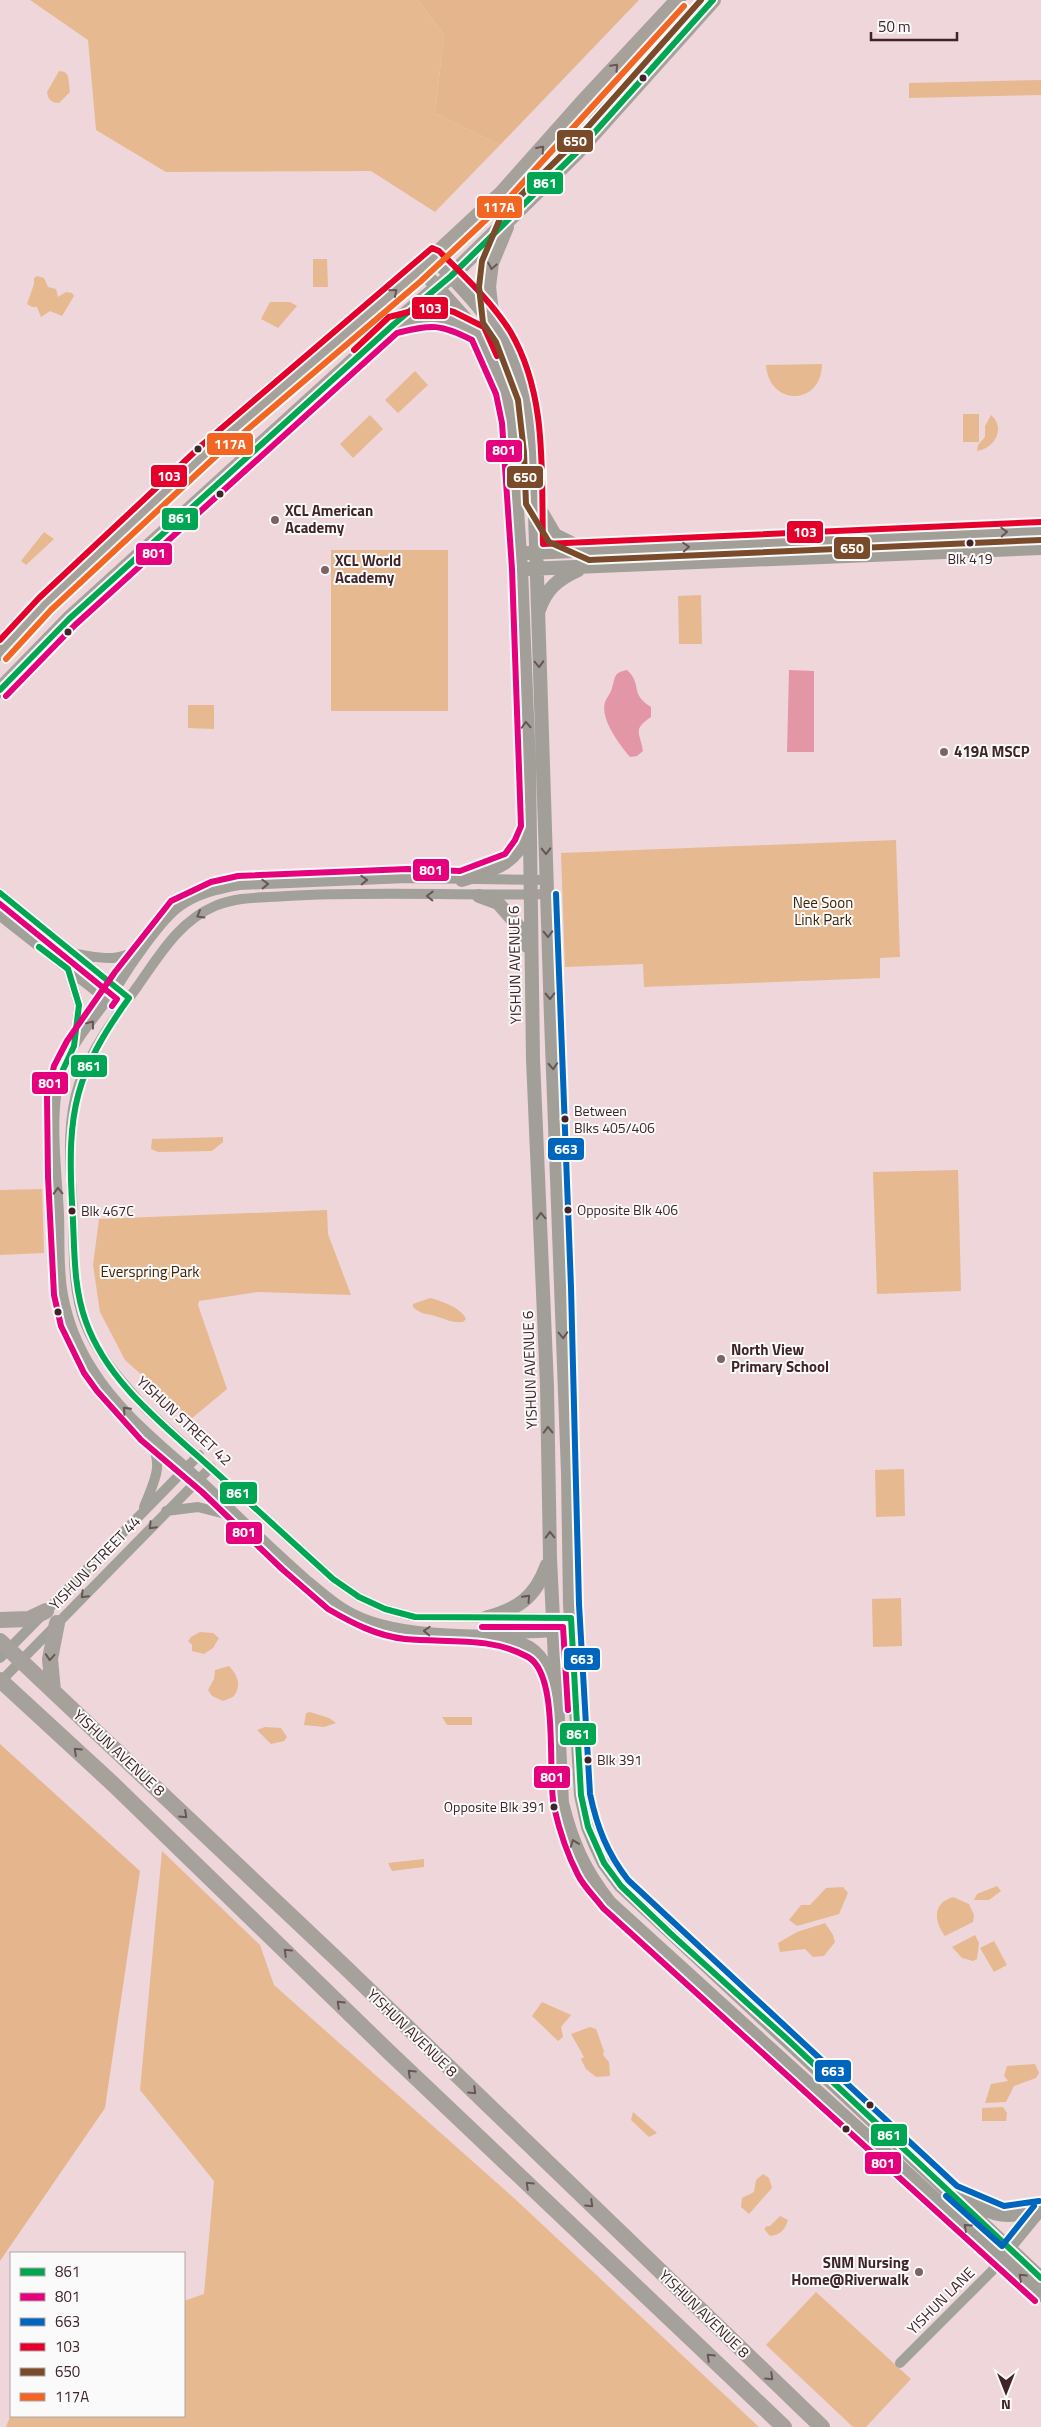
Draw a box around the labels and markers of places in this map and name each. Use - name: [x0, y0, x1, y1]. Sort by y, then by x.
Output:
- unlabelled marker: [638, 73, 648, 83]
- unlabelled marker: [193, 444, 203, 454]
- unlabelled marker: [215, 489, 225, 499]
- place label: XCL American Academy: [285, 499, 373, 539]
- marker: XCL American Academy: [269, 514, 281, 526]
- marker: Blk 419: [965, 538, 975, 548]
- place label: Blk 419: [947, 548, 993, 569]
- place label: XCL World Academy: [335, 549, 401, 589]
- marker: XCL World Academy: [319, 564, 331, 576]
- unlabelled marker: [63, 627, 73, 637]
- place label: 419A MSCP: [954, 740, 1030, 763]
- marker: 419A MSCP: [938, 746, 950, 758]
- place label: Between Blks 405/406: [574, 1100, 655, 1138]
- marker: Between Blks 405/406: [560, 1114, 570, 1124]
- place label: Opposite Blk 406: [577, 1199, 678, 1220]
- place label: Blk 467C: [81, 1200, 134, 1221]
- marker: Opposite Blk 406: [563, 1205, 573, 1215]
- marker: Blk 467C: [67, 1206, 77, 1216]
- unlabelled marker: [53, 1307, 63, 1317]
- place label: North View Primary School: [731, 1338, 829, 1378]
- marker: North View Primary School: [715, 1353, 727, 1365]
- place label: Blk 391: [597, 1749, 642, 1770]
- marker: Blk 391: [583, 1755, 593, 1765]
- place label: Opposite Blk 391: [444, 1796, 545, 1817]
- marker: Opposite Blk 391: [549, 1802, 559, 1812]
- unlabelled marker: [865, 2100, 875, 2110]
- unlabelled marker: [841, 2124, 851, 2134]
- place label: SNM Nursing Home@Riverwalk: [791, 2251, 909, 2291]
- marker: SNM Nursing Home@Riverwalk: [913, 2266, 925, 2278]

